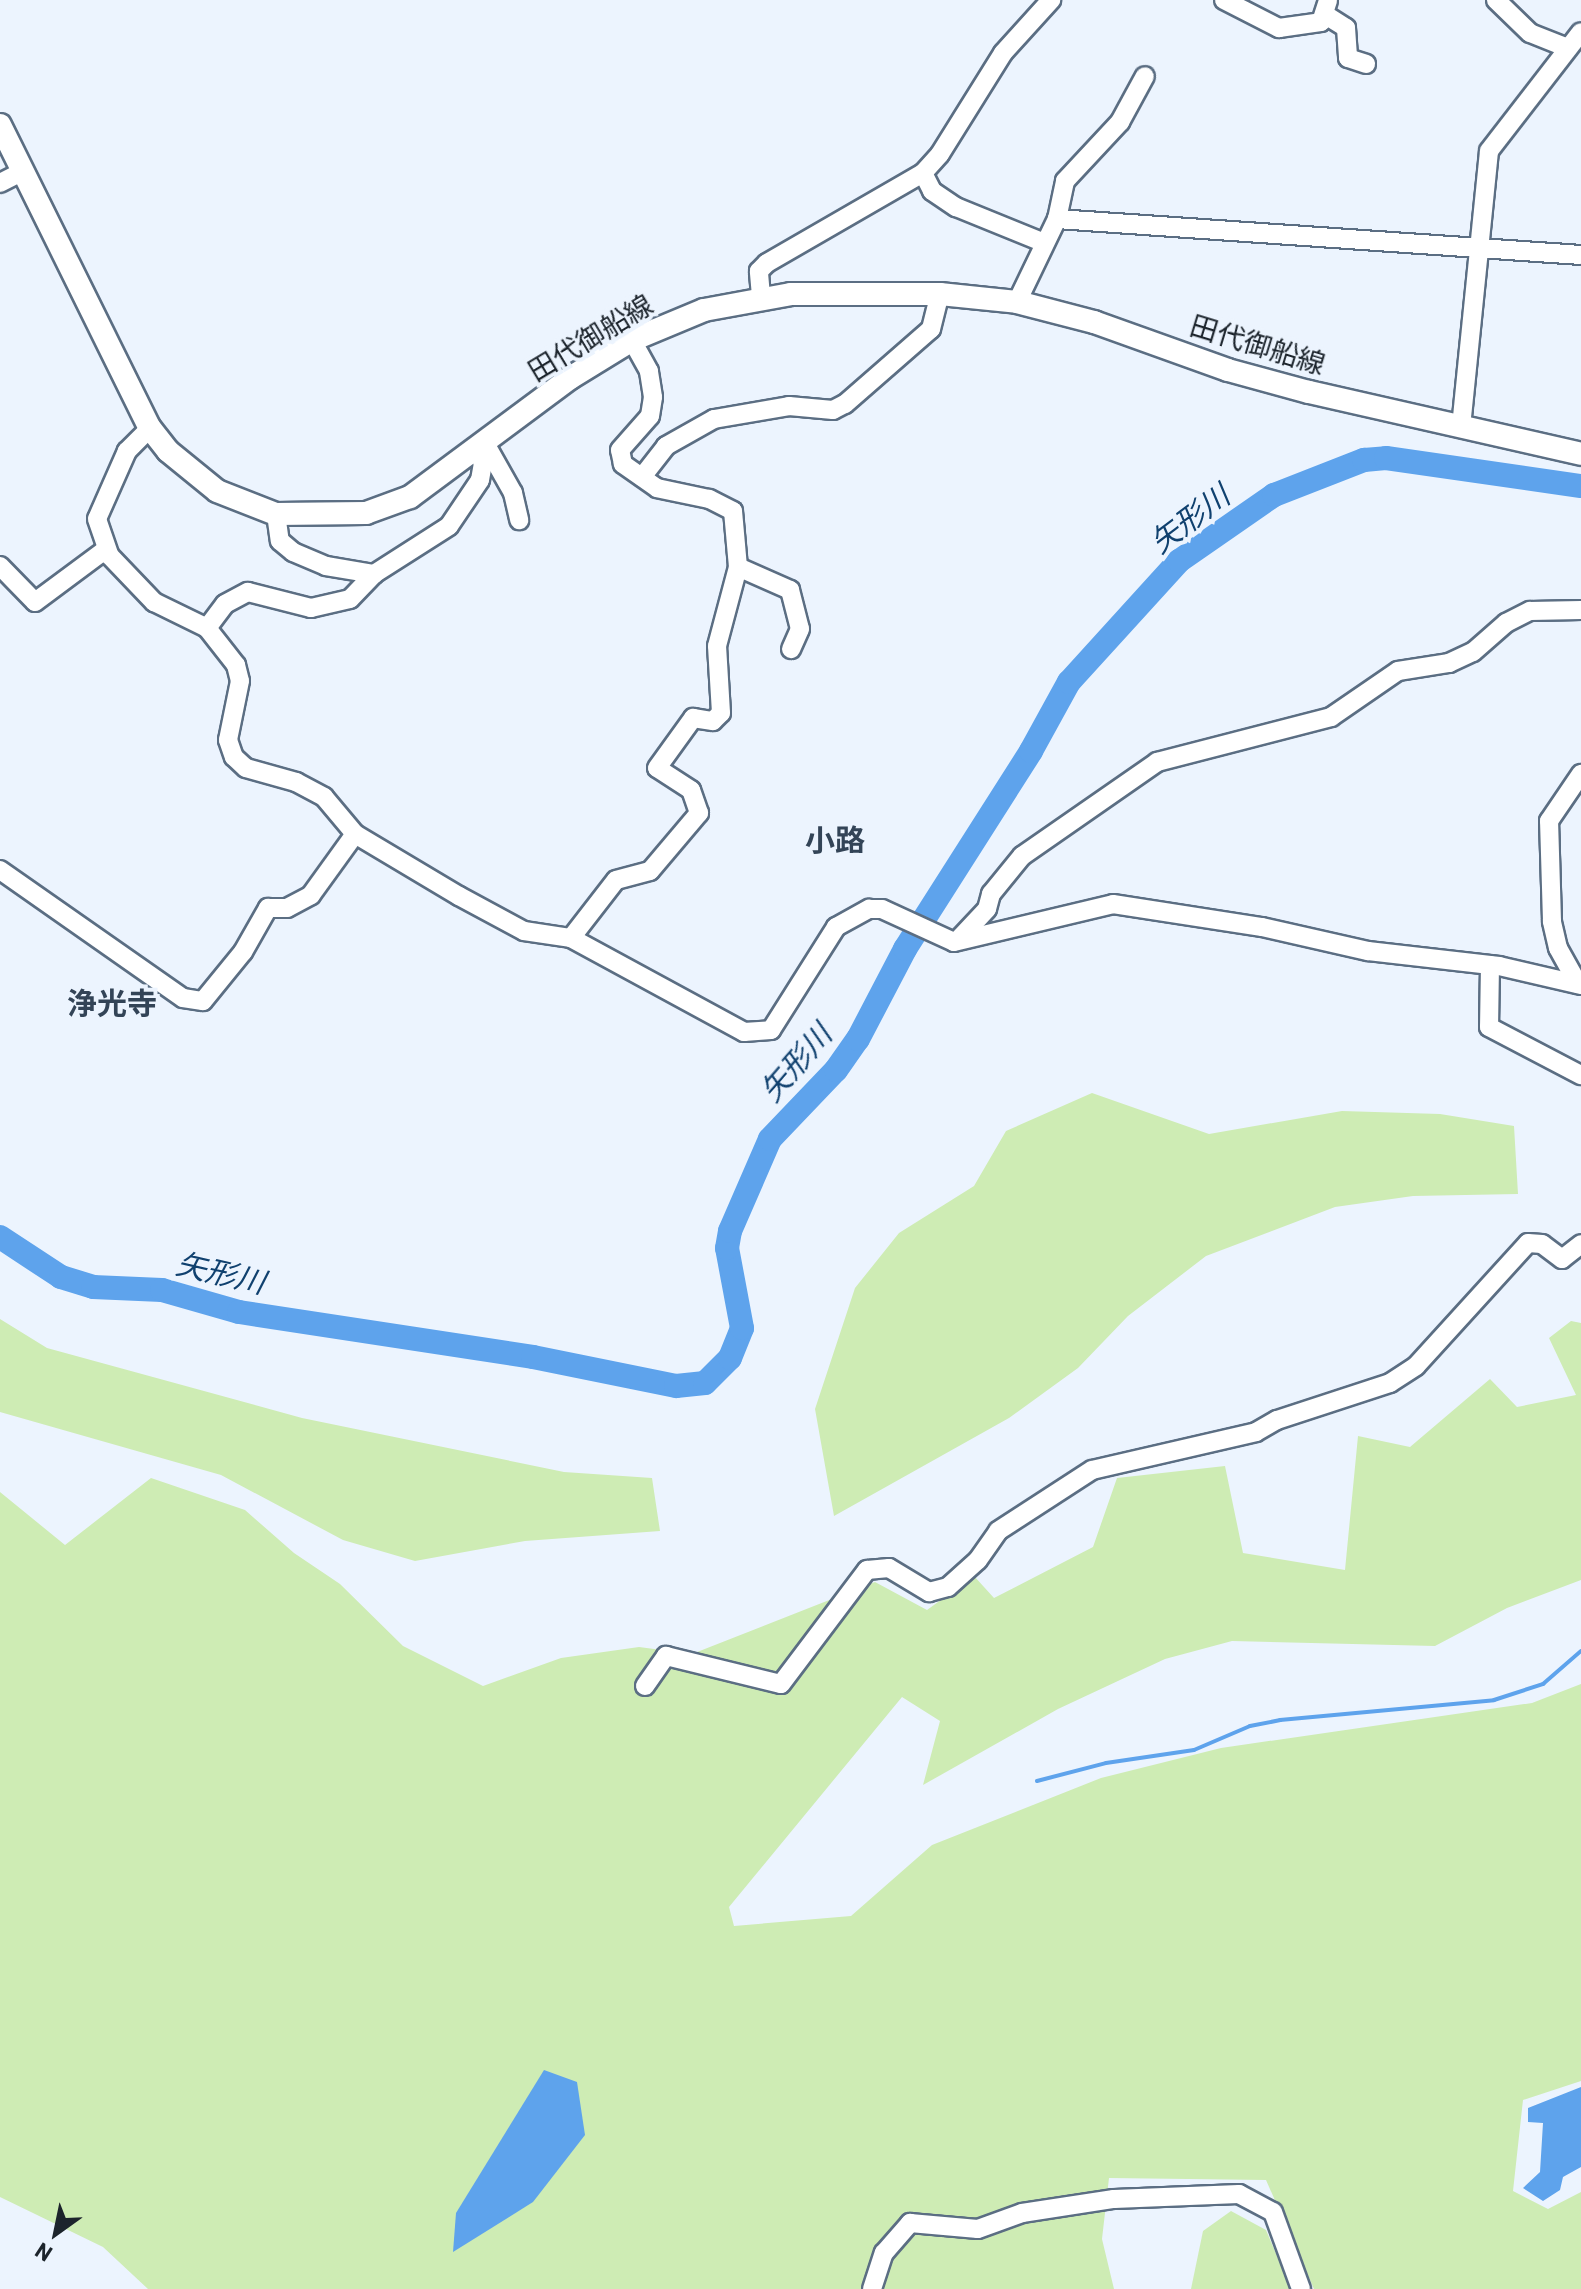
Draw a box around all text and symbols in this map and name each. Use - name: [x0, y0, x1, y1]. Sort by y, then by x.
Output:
- street label: 田代御船線: [521, 287, 659, 387]
- street label: 田代御船線: [1186, 307, 1330, 381]
- water label: 矢形川: [1142, 477, 1236, 559]
- district label: 小路: [805, 821, 865, 857]
- district label: 浄光寺: [67, 984, 157, 1020]
- water label: 矢形川: [752, 1016, 838, 1108]
- water label: 矢形川: [173, 1244, 269, 1300]
- north arrow: [16, 2193, 96, 2273]
- text: N: [30, 2238, 56, 2268]

